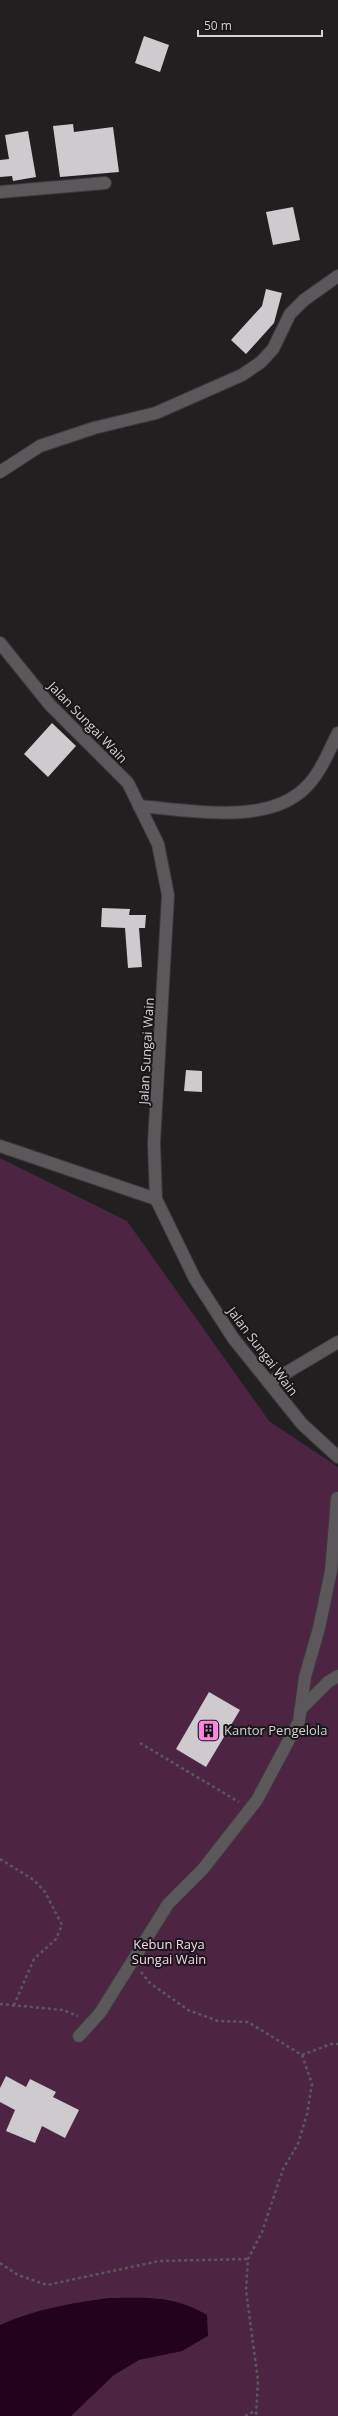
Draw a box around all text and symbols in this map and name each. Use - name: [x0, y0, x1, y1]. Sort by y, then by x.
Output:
- scale bar: [198, 12, 322, 38]
- text: 50 m: [204, 17, 232, 34]
- street label: Jalan Sungai Wain: [43, 676, 132, 767]
- street label: Jalan Sungai Wain: [134, 997, 158, 1107]
- street label: Jalan Sungai Wain: [222, 1301, 302, 1399]
- building icon: Kantor Pengelola: [195, 1717, 221, 1743]
- place label: Kantor Pengelola: [224, 1721, 327, 1739]
- park label: Kebun Raya Sungai Wain: [132, 1935, 206, 1968]

